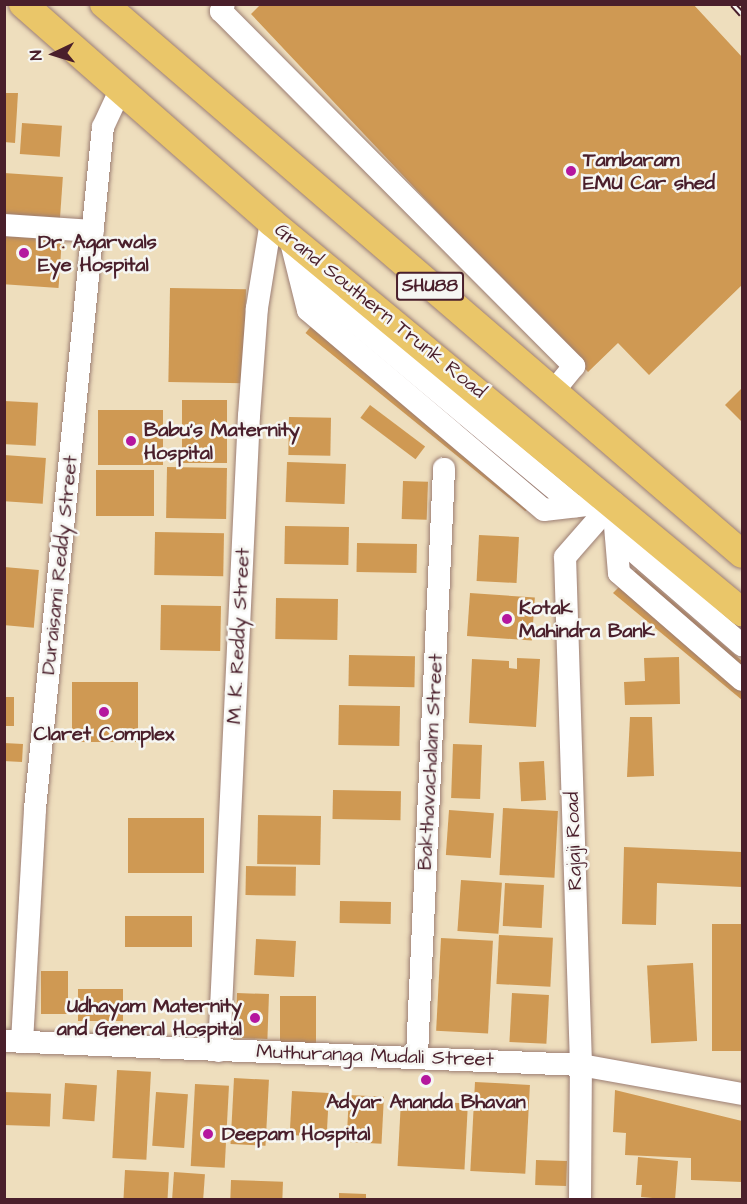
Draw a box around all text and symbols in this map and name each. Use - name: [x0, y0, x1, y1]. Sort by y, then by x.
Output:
- north arrow: [24, 24, 84, 84]
- text: N: [25, 49, 47, 61]
- place label: Tambaram EMU Car shed: [583, 148, 715, 195]
- marker: Tambaram EMU Car shed: [564, 164, 578, 178]
- street label: Grand Southern Trunk Road: [269, 218, 491, 404]
- place label: Dr. Agarwals Eye Hospital: [38, 230, 157, 277]
- marker: Dr. Agarwals Eye Hospital: [15, 244, 33, 262]
- road number: SHU88: [396, 271, 464, 301]
- place label: Babu's Maternity Hospital: [144, 418, 300, 465]
- marker: Babu's Maternity Hospital: [122, 432, 140, 450]
- street label: Duraisami Reddy Street: [37, 454, 83, 676]
- street label: M. K. Reddy Street: [222, 547, 256, 725]
- place label: Kotak Mahindra Bank: [519, 596, 655, 643]
- marker: Kotak Mahindra Bank: [500, 612, 514, 626]
- street label: Bakthavachalam Street: [413, 653, 449, 871]
- marker: Claret Complex: [97, 705, 111, 719]
- place label: Claret Complex: [34, 722, 174, 746]
- street label: Rajaji Road: [560, 791, 588, 891]
- place label: Udhayam Maternity and General Hospital: [57, 994, 242, 1041]
- marker: Udhayam Maternity and General Hospital: [246, 1009, 264, 1027]
- street label: Muthuranga Mudali Street: [256, 1040, 494, 1072]
- marker: Adyar Ananda Bhavan: [419, 1073, 433, 1087]
- place label: Adyar Ananda Bhavan: [326, 1090, 526, 1114]
- place label: Deepam Hospital: [222, 1122, 370, 1146]
- marker: Deepam Hospital: [199, 1125, 217, 1143]

